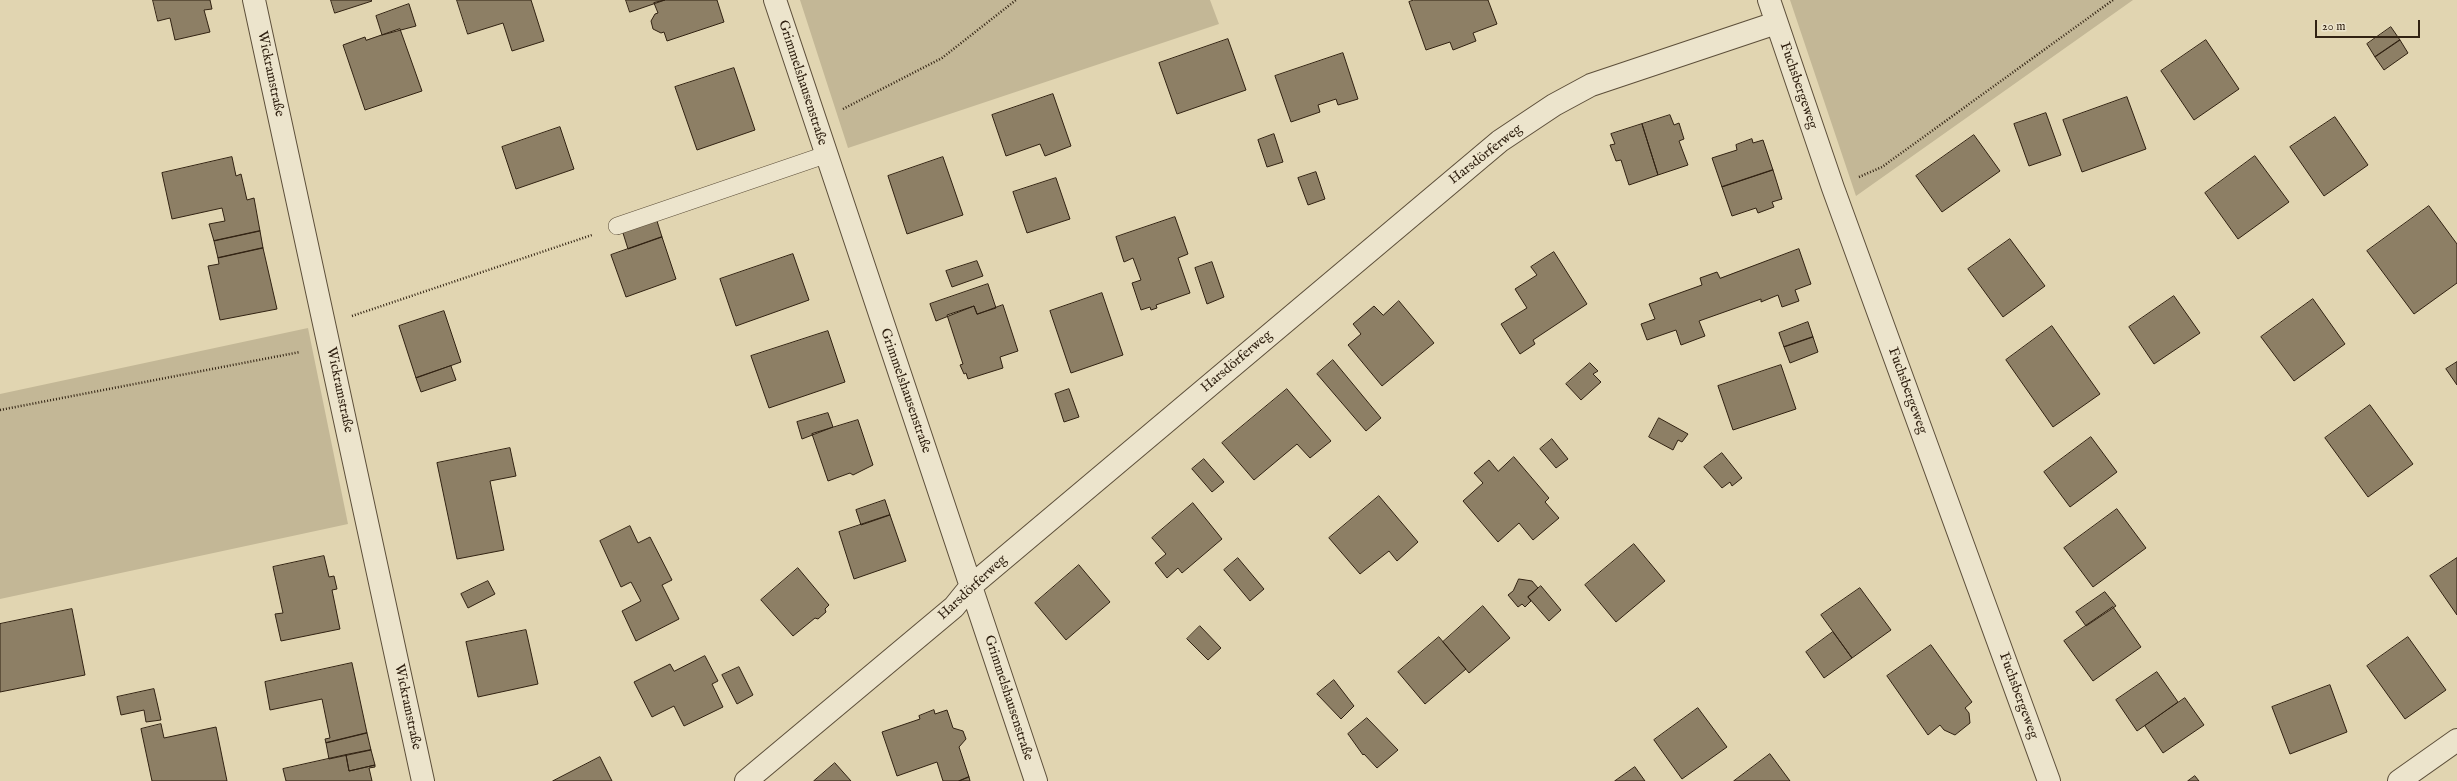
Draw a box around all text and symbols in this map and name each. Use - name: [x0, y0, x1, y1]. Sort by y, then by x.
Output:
- scale bar: [2317, 12, 2422, 38]
- street label: Grimmelshausenstraße: [774, 18, 830, 148]
- text: 20 m: [2322, 19, 2345, 34]
- street label: Wickramstraße: [253, 30, 287, 118]
- street label: Fuchsbergeweg: [1775, 40, 1821, 132]
- street label: Harsdörferweg: [1446, 121, 1526, 189]
- street label: Grimmelshausenstraße: [876, 326, 934, 456]
- street label: Harsdörferweg: [1198, 327, 1276, 397]
- street label: Wickramstraße: [322, 346, 356, 434]
- street label: Fuchsbergeweg: [1884, 346, 1930, 436]
- street label: Harsdörferweg: [935, 552, 1011, 624]
- street label: Grimmelshausenstraße: [980, 633, 1036, 763]
- street label: Fuchsbergeweg: [1995, 651, 2041, 741]
- street label: Wickramstraße: [390, 663, 424, 751]

